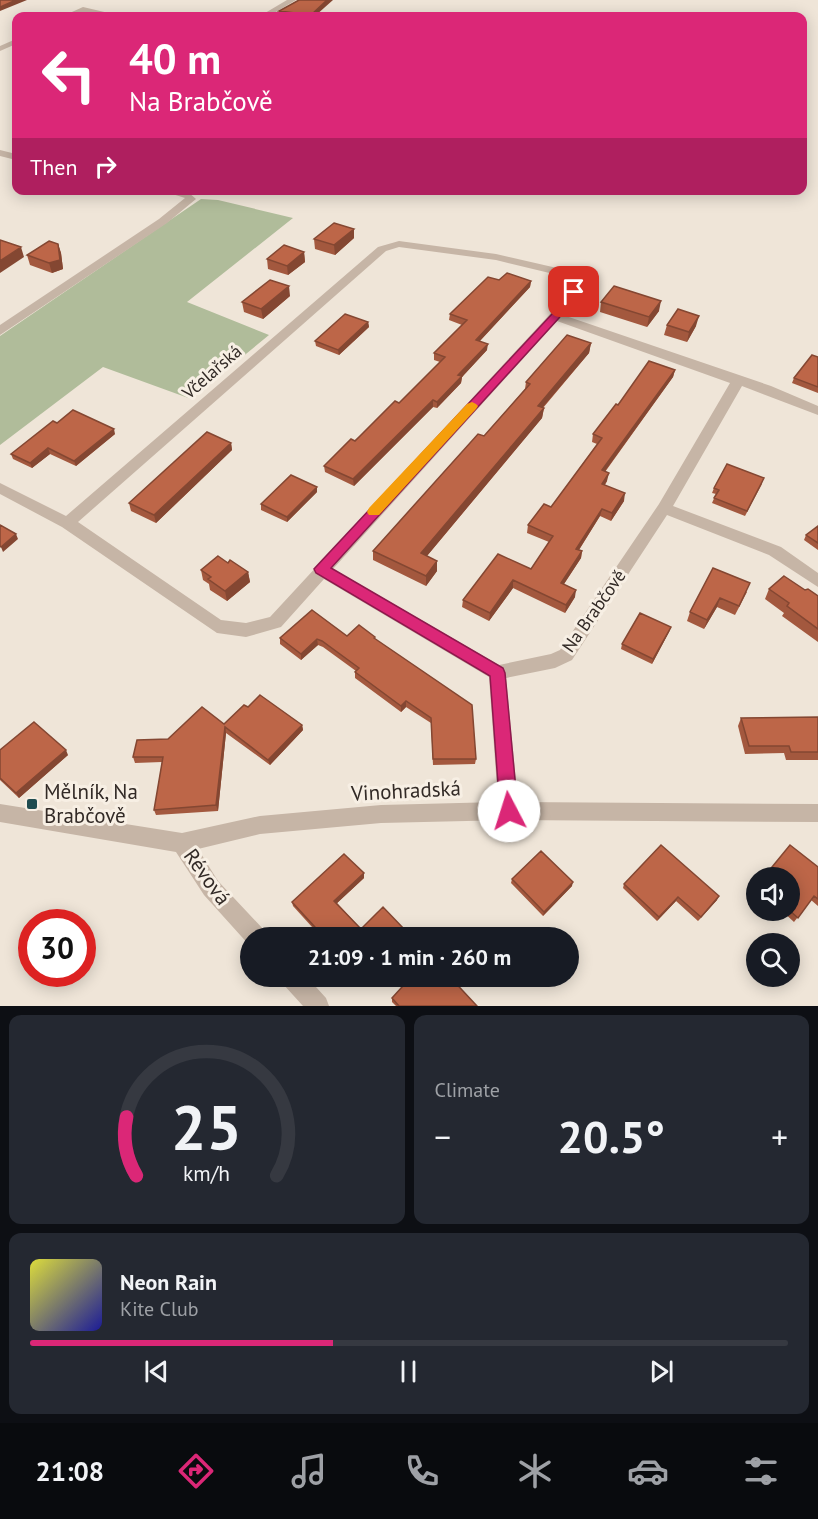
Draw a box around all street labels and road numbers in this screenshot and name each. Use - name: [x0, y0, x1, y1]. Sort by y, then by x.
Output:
- street label: Včelařská: [176, 339, 246, 404]
- street label: Na Brabčově: [557, 565, 631, 657]
- street label: Vinohradská: [349, 774, 462, 807]
- street label: Révová: [178, 843, 237, 910]

